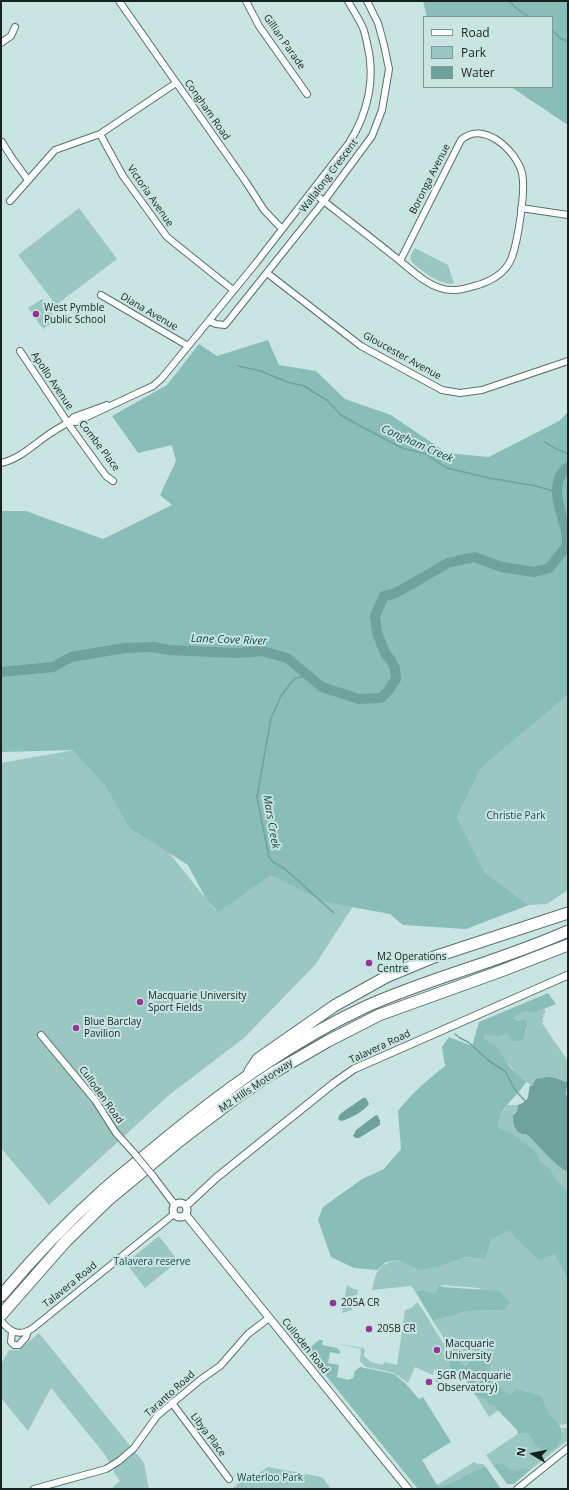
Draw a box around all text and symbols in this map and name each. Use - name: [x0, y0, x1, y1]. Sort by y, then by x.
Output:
- street label: Gillian Parade: [261, 12, 307, 72]
- legend: [423, 16, 553, 88]
- text: Road: [461, 24, 490, 41]
- text: Park: [461, 44, 486, 61]
- text: Water: [461, 64, 495, 81]
- street label: Congham Road: [182, 77, 232, 143]
- street label: Wallalong Crescent: [297, 137, 361, 215]
- street label: Boronga Avenue: [407, 142, 453, 216]
- street label: Victoria Avenue: [124, 163, 176, 229]
- street label: Diana Avenue: [118, 291, 180, 333]
- place label: West Pymble Public School: [44, 302, 106, 326]
- marker: West Pymble Public School: [31, 309, 41, 319]
- street label: Gloucester Avenue: [361, 329, 443, 383]
- street label: Apollo Avenue: [28, 350, 76, 412]
- street label: Combe Place: [76, 418, 122, 474]
- water label: Congham Creek: [379, 422, 455, 466]
- water label: Lane Cove River: [191, 632, 267, 648]
- water label: Mars Creek: [260, 794, 282, 850]
- park label: Christie Park: [486, 810, 546, 822]
- place label: M2 Operations Centre: [377, 951, 446, 974]
- marker: M2 Operations Centre: [364, 958, 374, 968]
- place label: Macquarie University Sport Fields: [148, 990, 246, 1014]
- marker: Macquarie University Sport Fields: [135, 997, 145, 1007]
- place label: Blue Barclay Pavilion: [84, 1016, 141, 1040]
- marker: Blue Barclay Pavilion: [71, 1023, 81, 1033]
- street label: Talavera Road: [348, 1028, 412, 1066]
- street label: M2 Hills Motorway: [217, 1057, 295, 1115]
- street label: Culloden Road: [76, 1064, 126, 1126]
- park label: Talavera reserve: [114, 1256, 190, 1268]
- street label: Talavera Road: [41, 1260, 99, 1310]
- place label: 205A CR: [341, 1297, 380, 1309]
- marker: 205A CR: [328, 1298, 338, 1308]
- street label: Culloden Road: [279, 1316, 331, 1376]
- place label: 205B CR: [377, 1323, 416, 1335]
- marker: 205B CR: [364, 1324, 374, 1334]
- place label: Macquarie University: [445, 1338, 494, 1362]
- marker: Macquarie University: [432, 1345, 442, 1355]
- street label: Taranto Road: [143, 1369, 197, 1419]
- place label: 5GR (Macquarie Observatory): [437, 1370, 511, 1394]
- marker: 5GR (Macquarie Observatory): [424, 1377, 434, 1387]
- street label: Libya Place: [188, 1411, 228, 1459]
- north arrow: [513, 1434, 553, 1474]
- text: N: [513, 1446, 529, 1458]
- park label: Waterloo Park: [237, 1472, 303, 1484]

